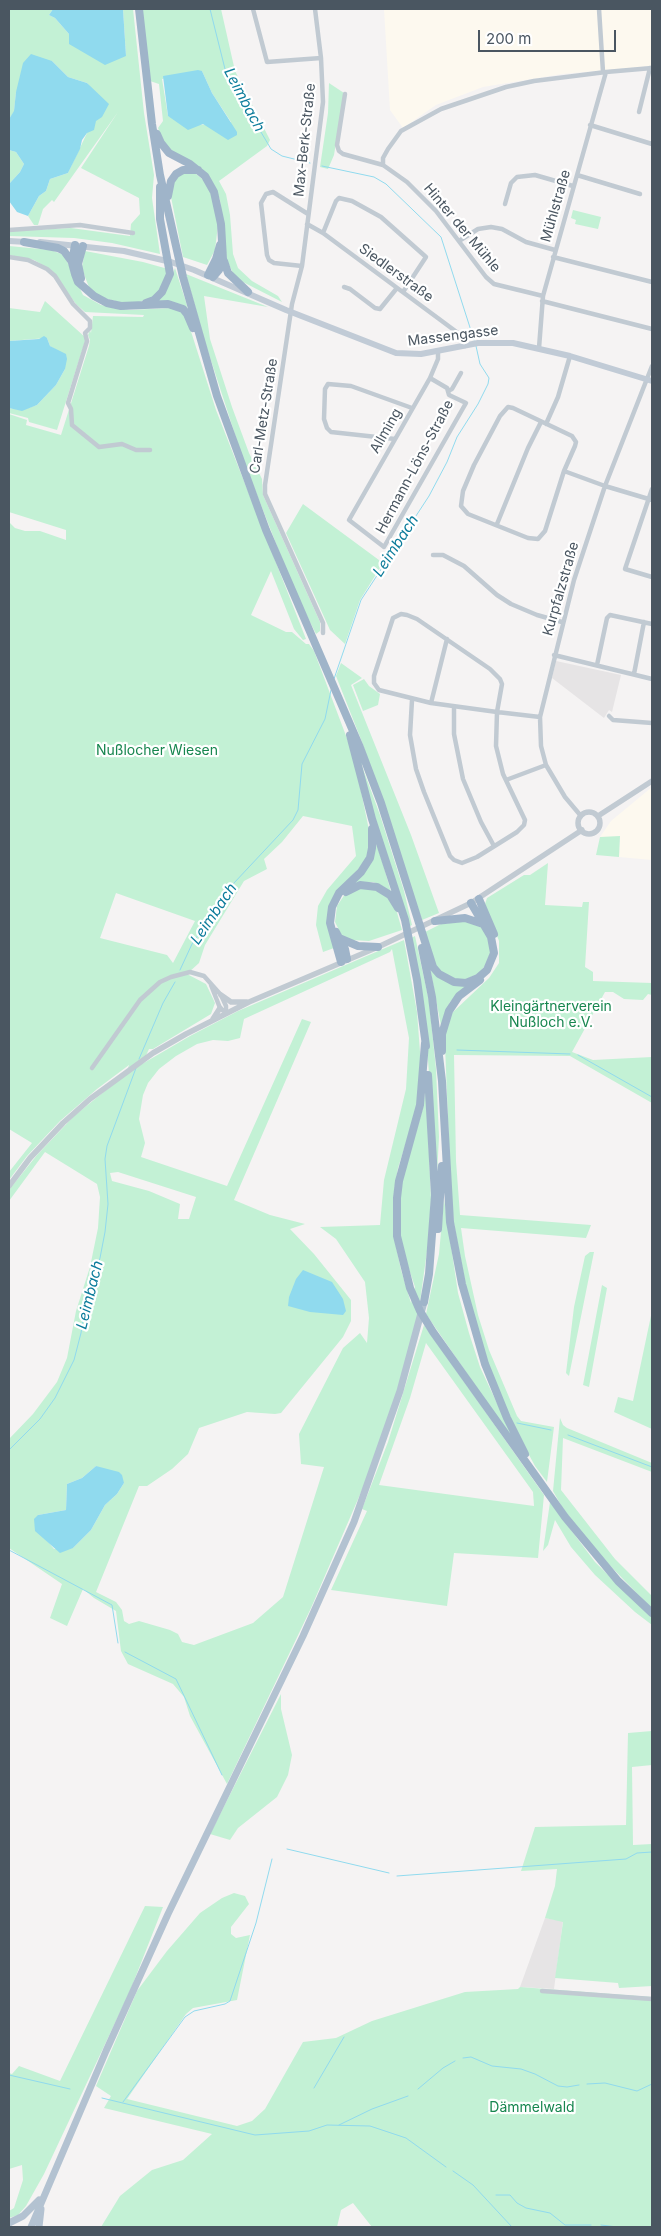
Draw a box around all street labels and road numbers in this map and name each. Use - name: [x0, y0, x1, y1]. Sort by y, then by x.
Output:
- street label: Max-Berk-Straße: [291, 82, 319, 198]
- street label: Mühlstraße: [538, 168, 574, 244]
- street label: Hinter der Mühle: [420, 180, 504, 276]
- street label: Siedlerstraße: [356, 240, 436, 306]
- street label: Massengasse: [407, 322, 499, 350]
- street label: Carl-Metz-Straße: [247, 357, 281, 475]
- street label: Hermann-Löns-Straße: [373, 397, 457, 537]
- street label: Allming: [366, 406, 406, 456]
- street label: Kurpfalzstraße: [540, 540, 582, 638]

